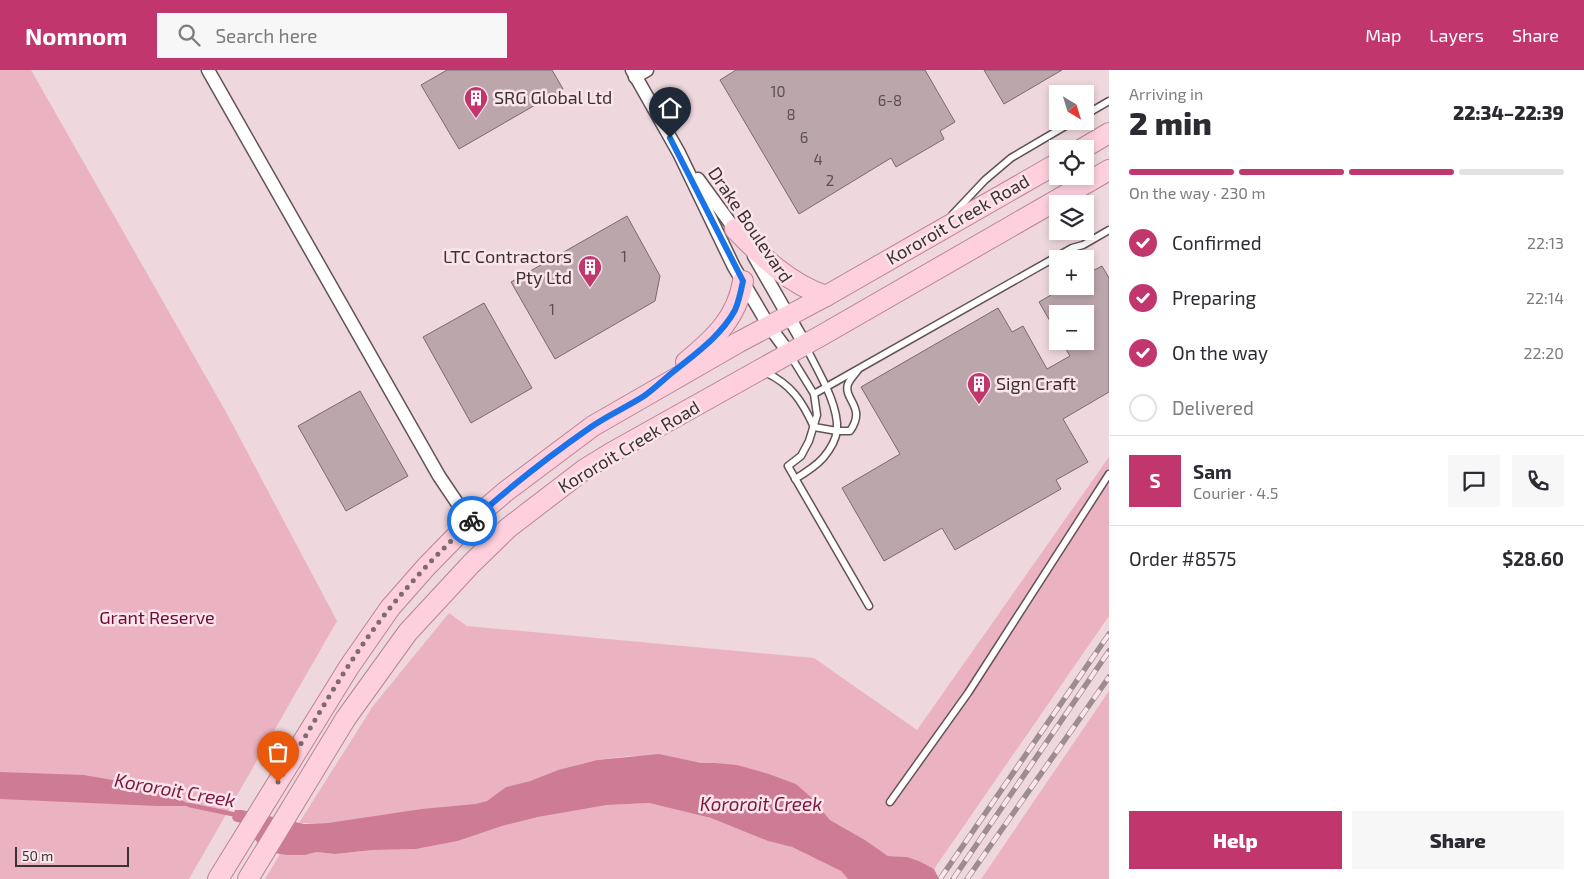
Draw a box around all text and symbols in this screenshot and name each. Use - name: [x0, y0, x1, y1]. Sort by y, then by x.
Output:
- search box: [157, 13, 507, 58]
- text: Nomnom: [25, 21, 127, 50]
- icon: search: [175, 21, 203, 49]
- text: Search here: [215, 24, 317, 47]
- text: Map: [1365, 24, 1401, 46]
- text: Layers: [1429, 24, 1484, 46]
- text: Share: [1512, 24, 1559, 46]
- house number: 10: [770, 82, 786, 100]
- text: Arriving in: [1129, 84, 1203, 103]
- building icon: SRG Global Ltd: [463, 85, 489, 119]
- north arrow: [1049, 85, 1094, 130]
- map controls: [1049, 85, 1094, 350]
- place label: SRG Global Ltd: [494, 86, 612, 108]
- pin: [649, 87, 691, 138]
- house number: 6-8: [878, 91, 902, 109]
- icon: home: [656, 94, 684, 122]
- text: 22:34–22:39: [1453, 101, 1564, 124]
- text: 2 min: [1129, 103, 1212, 141]
- house number: 8: [786, 105, 796, 123]
- house number: 6: [800, 128, 808, 146]
- button: locate: [1049, 140, 1094, 185]
- house number: 4: [813, 150, 823, 168]
- street label: Drake Boulevard: [704, 162, 798, 287]
- street label: Kororoit Creek Road: [882, 169, 1033, 269]
- house number: 2: [826, 171, 834, 189]
- text: On the way · 230 m: [1129, 183, 1266, 202]
- button: layers: [1049, 195, 1094, 240]
- icon: check: [1129, 229, 1157, 257]
- text: Confirmed: [1172, 231, 1262, 254]
- text: 22:13: [1527, 233, 1564, 252]
- place label: LTC Contractors Pty Ltd: [443, 245, 572, 288]
- house number: 1: [621, 247, 627, 265]
- button: +: [1049, 250, 1094, 295]
- building icon: LTC Contractors Pty Ltd: [577, 254, 603, 288]
- icon: check: [1129, 284, 1157, 312]
- text: Preparing: [1172, 286, 1256, 309]
- text: 22:14: [1526, 288, 1564, 307]
- house number: 1: [549, 300, 555, 318]
- button: −: [1049, 305, 1094, 350]
- icon: check: [1129, 339, 1157, 367]
- text: On the way: [1172, 341, 1268, 364]
- text: 22:20: [1524, 343, 1564, 362]
- building icon: Sign Craft: [966, 371, 992, 405]
- place label: Sign Craft: [996, 372, 1076, 394]
- street label: Kororoit Creek Road: [554, 395, 703, 497]
- text: Delivered: [1172, 396, 1254, 419]
- button: chat: [1448, 455, 1500, 507]
- button: phone: [1512, 455, 1564, 507]
- text: Sam: [1193, 460, 1232, 483]
- text: S: [1149, 469, 1161, 492]
- text: Courier · 4.5: [1193, 483, 1278, 502]
- courier: [447, 496, 497, 546]
- icon: bike: [458, 507, 486, 535]
- text: Order #8575: [1129, 547, 1236, 570]
- text: $28.60: [1502, 547, 1564, 570]
- park label: Grant Reserve: [99, 606, 215, 628]
- pin: [257, 731, 299, 782]
- icon: bag: [264, 738, 292, 766]
- water label: Kororoit Creek: [113, 768, 237, 811]
- water label: Kororoit Creek: [700, 792, 822, 815]
- button: Help: [1129, 811, 1342, 869]
- button: Share: [1352, 811, 1564, 869]
- scale bar: [15, 844, 129, 867]
- text: 50 m: [22, 847, 53, 864]

